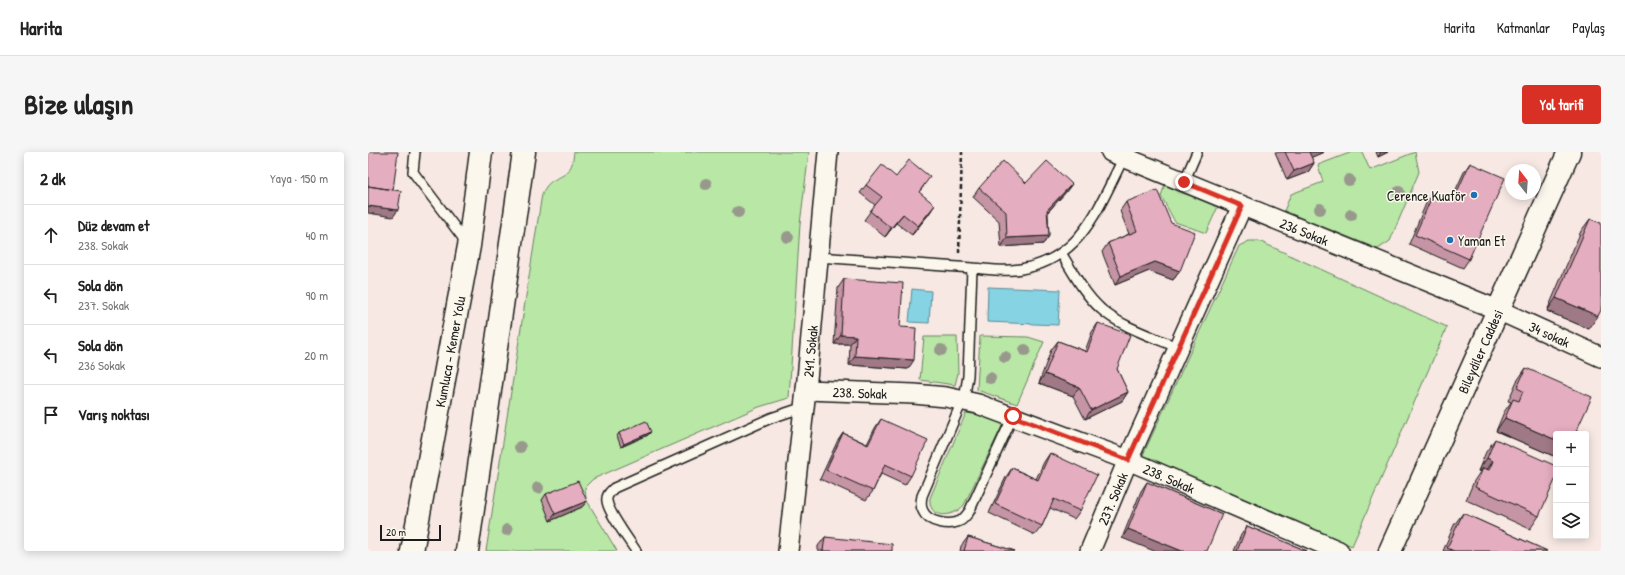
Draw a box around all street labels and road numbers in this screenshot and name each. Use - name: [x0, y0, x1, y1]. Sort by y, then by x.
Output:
- street label: 236 Sokak: [1277, 213, 1332, 249]
- street label: Kumluca - Kemer Yolu: [430, 294, 469, 409]
- street label: Bileydiler Caddesi: [1452, 306, 1507, 396]
- street label: 34 sokak: [1526, 316, 1573, 351]
- street label: 241. Sokak: [798, 324, 821, 378]
- street label: 238. Sokak: [832, 381, 888, 403]
- street label: 238. Sokak: [1141, 458, 1198, 497]
- street label: 237. Sokak: [1093, 469, 1131, 528]

